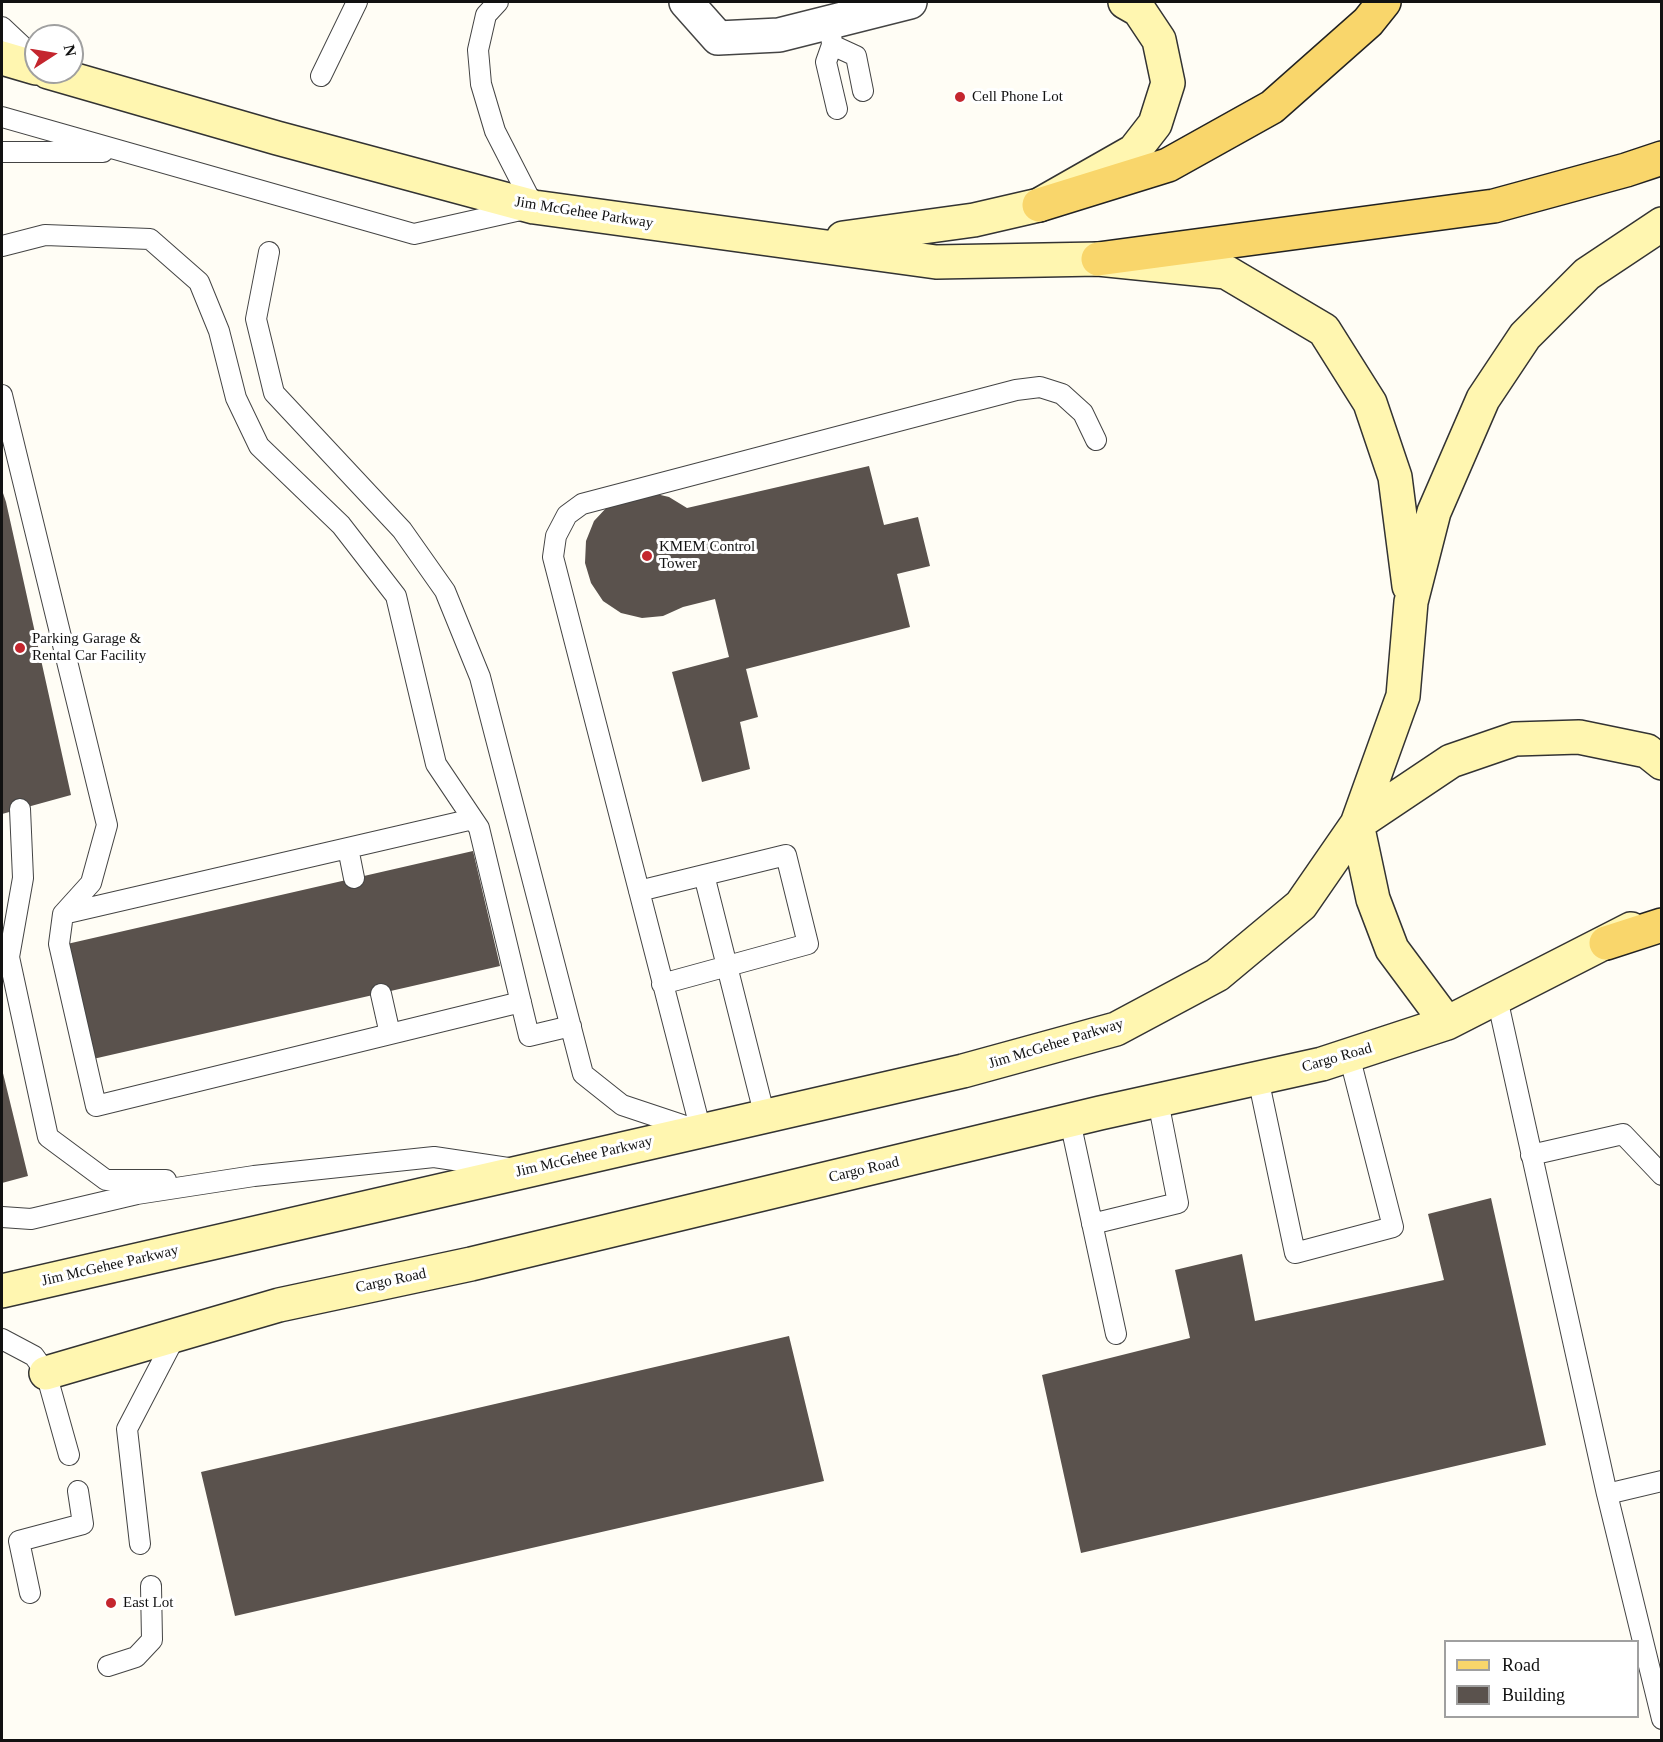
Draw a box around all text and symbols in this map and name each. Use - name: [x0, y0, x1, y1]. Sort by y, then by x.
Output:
- north arrow: [24, 24, 84, 84]
- text: N: [61, 43, 80, 58]
- place label: Cell Phone Lot: [972, 88, 1063, 106]
- marker: Cell Phone Lot: [953, 90, 967, 104]
- street label: Jim McGehee Parkway: [513, 193, 655, 233]
- place label: KMEM Control Tower: [659, 538, 755, 573]
- marker: KMEM Control Tower: [640, 549, 654, 563]
- place label: Parking Garage & Rental Car Facility: [32, 630, 146, 665]
- marker: Parking Garage & Rental Car Facility: [13, 641, 27, 655]
- street label: Jim McGehee Parkway: [986, 1015, 1126, 1073]
- street label: Cargo Road: [1300, 1039, 1374, 1077]
- street label: Jim McGehee Parkway: [514, 1132, 654, 1182]
- street label: Cargo Road: [827, 1153, 901, 1187]
- street label: Jim McGehee Parkway: [40, 1241, 180, 1291]
- street label: Cargo Road: [354, 1265, 428, 1297]
- place label: East Lot: [123, 1594, 173, 1612]
- marker: East Lot: [104, 1596, 118, 1610]
- legend: [1444, 1640, 1639, 1718]
- text: Road: [1502, 1655, 1540, 1675]
- text: Building: [1502, 1685, 1565, 1705]

